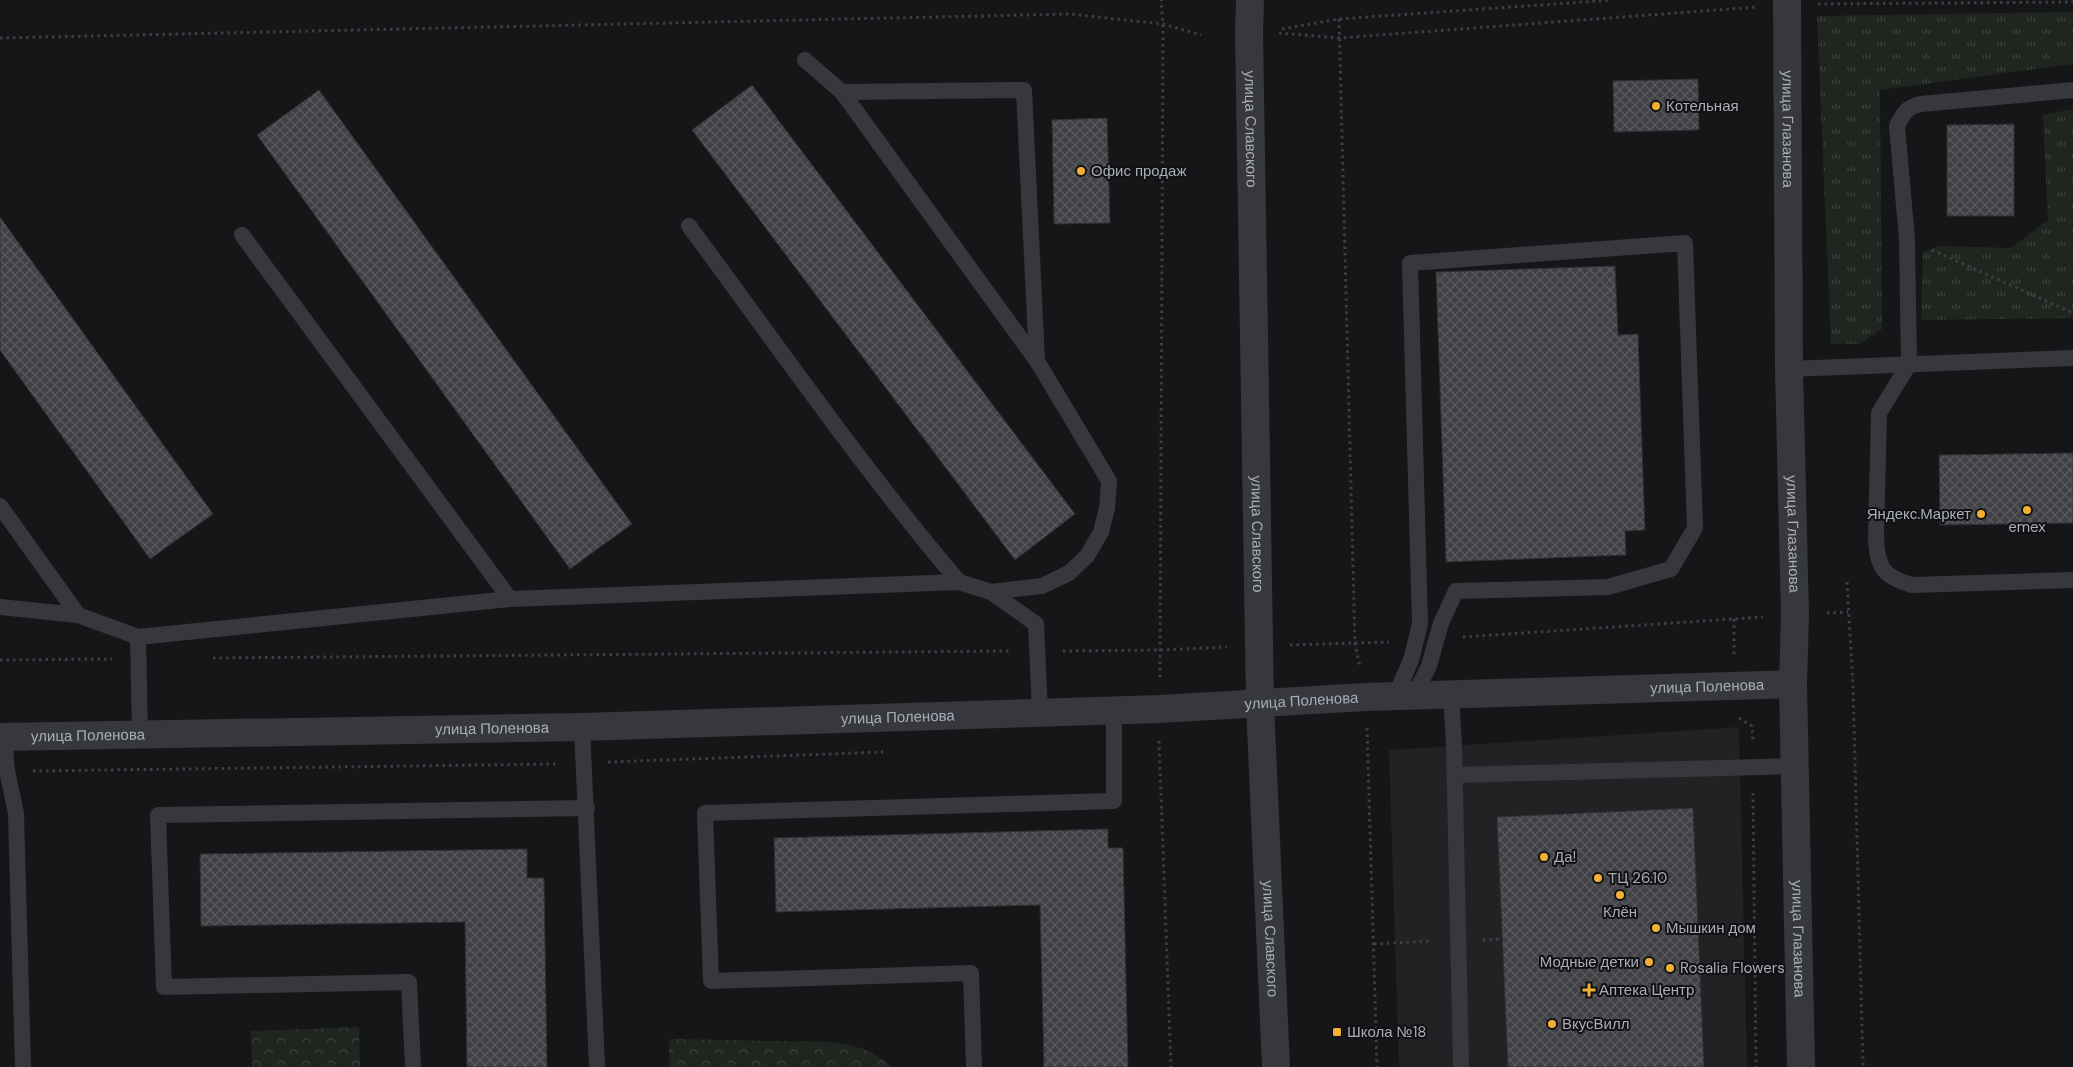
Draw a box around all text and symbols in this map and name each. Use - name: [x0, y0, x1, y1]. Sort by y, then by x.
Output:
- street label: улица Славского: [1240, 70, 1262, 188]
- street label: улица Глазанова: [1777, 70, 1798, 188]
- place label: Котельная: [1666, 96, 1739, 116]
- marker: Котельная: [1650, 100, 1662, 112]
- place label: Офис продаж: [1091, 161, 1186, 181]
- marker: Офис продаж: [1075, 165, 1087, 177]
- street label: улица Славского: [1246, 475, 1268, 593]
- street label: улица Глазанова: [1782, 475, 1804, 594]
- place label: Яндекс.Маркет: [1867, 504, 1971, 524]
- marker: emex: [2021, 504, 2033, 516]
- marker: Яндекс.Маркет: [1975, 508, 1987, 520]
- place label: emex: [2008, 517, 2046, 537]
- street label: улица Поленова: [1650, 675, 1765, 698]
- street label: улица Поленова: [1244, 687, 1360, 714]
- street label: улица Поленова: [840, 705, 956, 729]
- street label: улица Поленова: [435, 718, 550, 740]
- street label: улица Поленова: [31, 724, 146, 746]
- place label: Да!: [1554, 847, 1576, 867]
- marker: Да!: [1538, 851, 1550, 863]
- place label: ТЦ 26.10: [1608, 868, 1667, 888]
- marker: ТЦ 26.10: [1592, 872, 1604, 884]
- street label: улица Славского: [1258, 880, 1283, 998]
- street label: улица Глазанова: [1787, 880, 1810, 998]
- marker: Клён: [1614, 889, 1626, 901]
- place label: Клён: [1603, 902, 1637, 922]
- place label: Мышкин дом: [1666, 918, 1756, 938]
- marker: Мышкин дом: [1650, 922, 1662, 934]
- place label: Модные детки: [1540, 952, 1639, 972]
- marker: Модные детки: [1643, 956, 1655, 968]
- place label: Rosalia Flowers: [1680, 958, 1785, 978]
- marker: Rosalia Flowers: [1664, 962, 1676, 974]
- place label: Аптека Центр: [1599, 980, 1694, 1000]
- marker: Аптека Центр: [1583, 984, 1595, 996]
- place label: ВкусВилл: [1562, 1014, 1629, 1034]
- marker: ВкусВилл: [1546, 1018, 1558, 1030]
- place label: Школа №18: [1347, 1022, 1426, 1042]
- marker: Школа №18: [1331, 1026, 1343, 1038]

